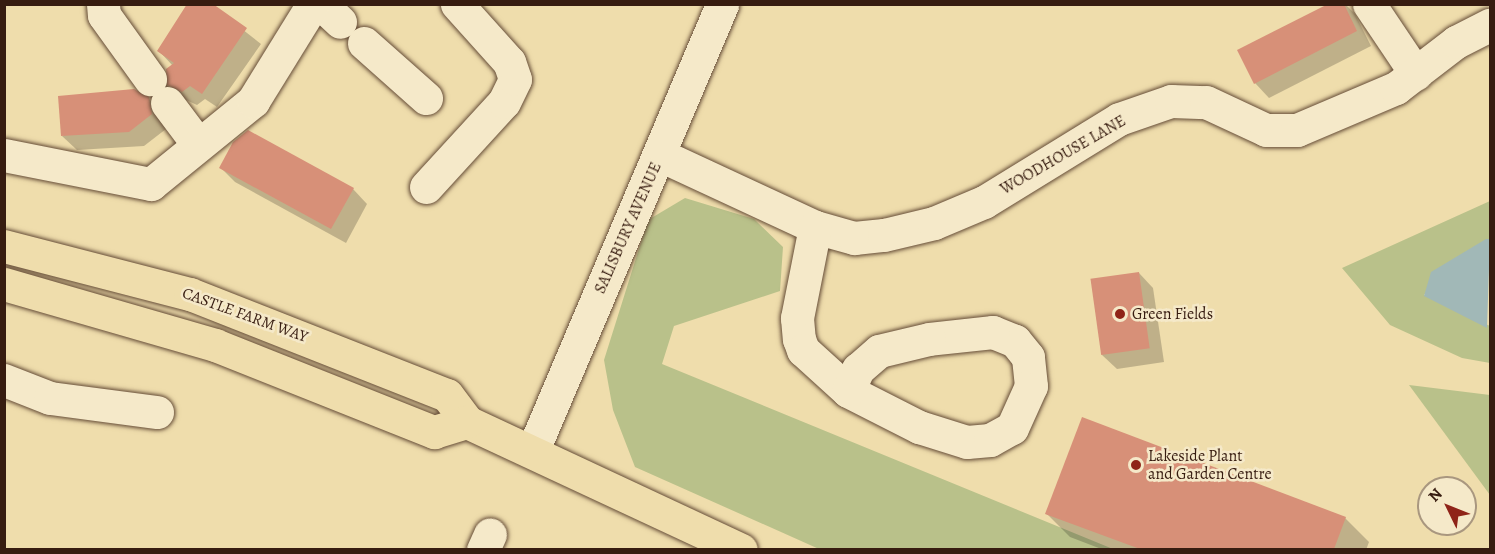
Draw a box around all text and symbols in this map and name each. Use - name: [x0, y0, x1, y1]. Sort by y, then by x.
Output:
- street label: WOODHOUSE LANE: [997, 111, 1129, 199]
- street label: SALISBURY AVENUE: [590, 159, 666, 297]
- street label: CASTLE FARM WAY: [180, 283, 310, 347]
- place label: Green Fields: [1132, 304, 1213, 324]
- marker: Green Fields: [1113, 307, 1127, 321]
- place label: Lakeside Plant and Garden Centre: [1148, 446, 1272, 484]
- marker: Lakeside Plant and Garden Centre: [1129, 458, 1143, 472]
- north arrow: [1417, 476, 1477, 536]
- text: N: [1423, 483, 1447, 507]

